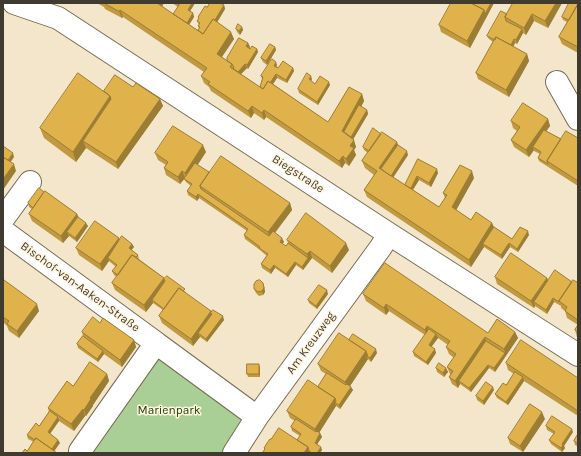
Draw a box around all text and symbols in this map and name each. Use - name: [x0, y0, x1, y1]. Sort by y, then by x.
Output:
- street label: Biegstraße: [269, 152, 327, 196]
- street label: Bischof-van-Aaken-Straße: [18, 239, 142, 335]
- street label: Am Kreuzweg: [284, 309, 338, 377]
- park label: Marienpark: [138, 404, 200, 418]

